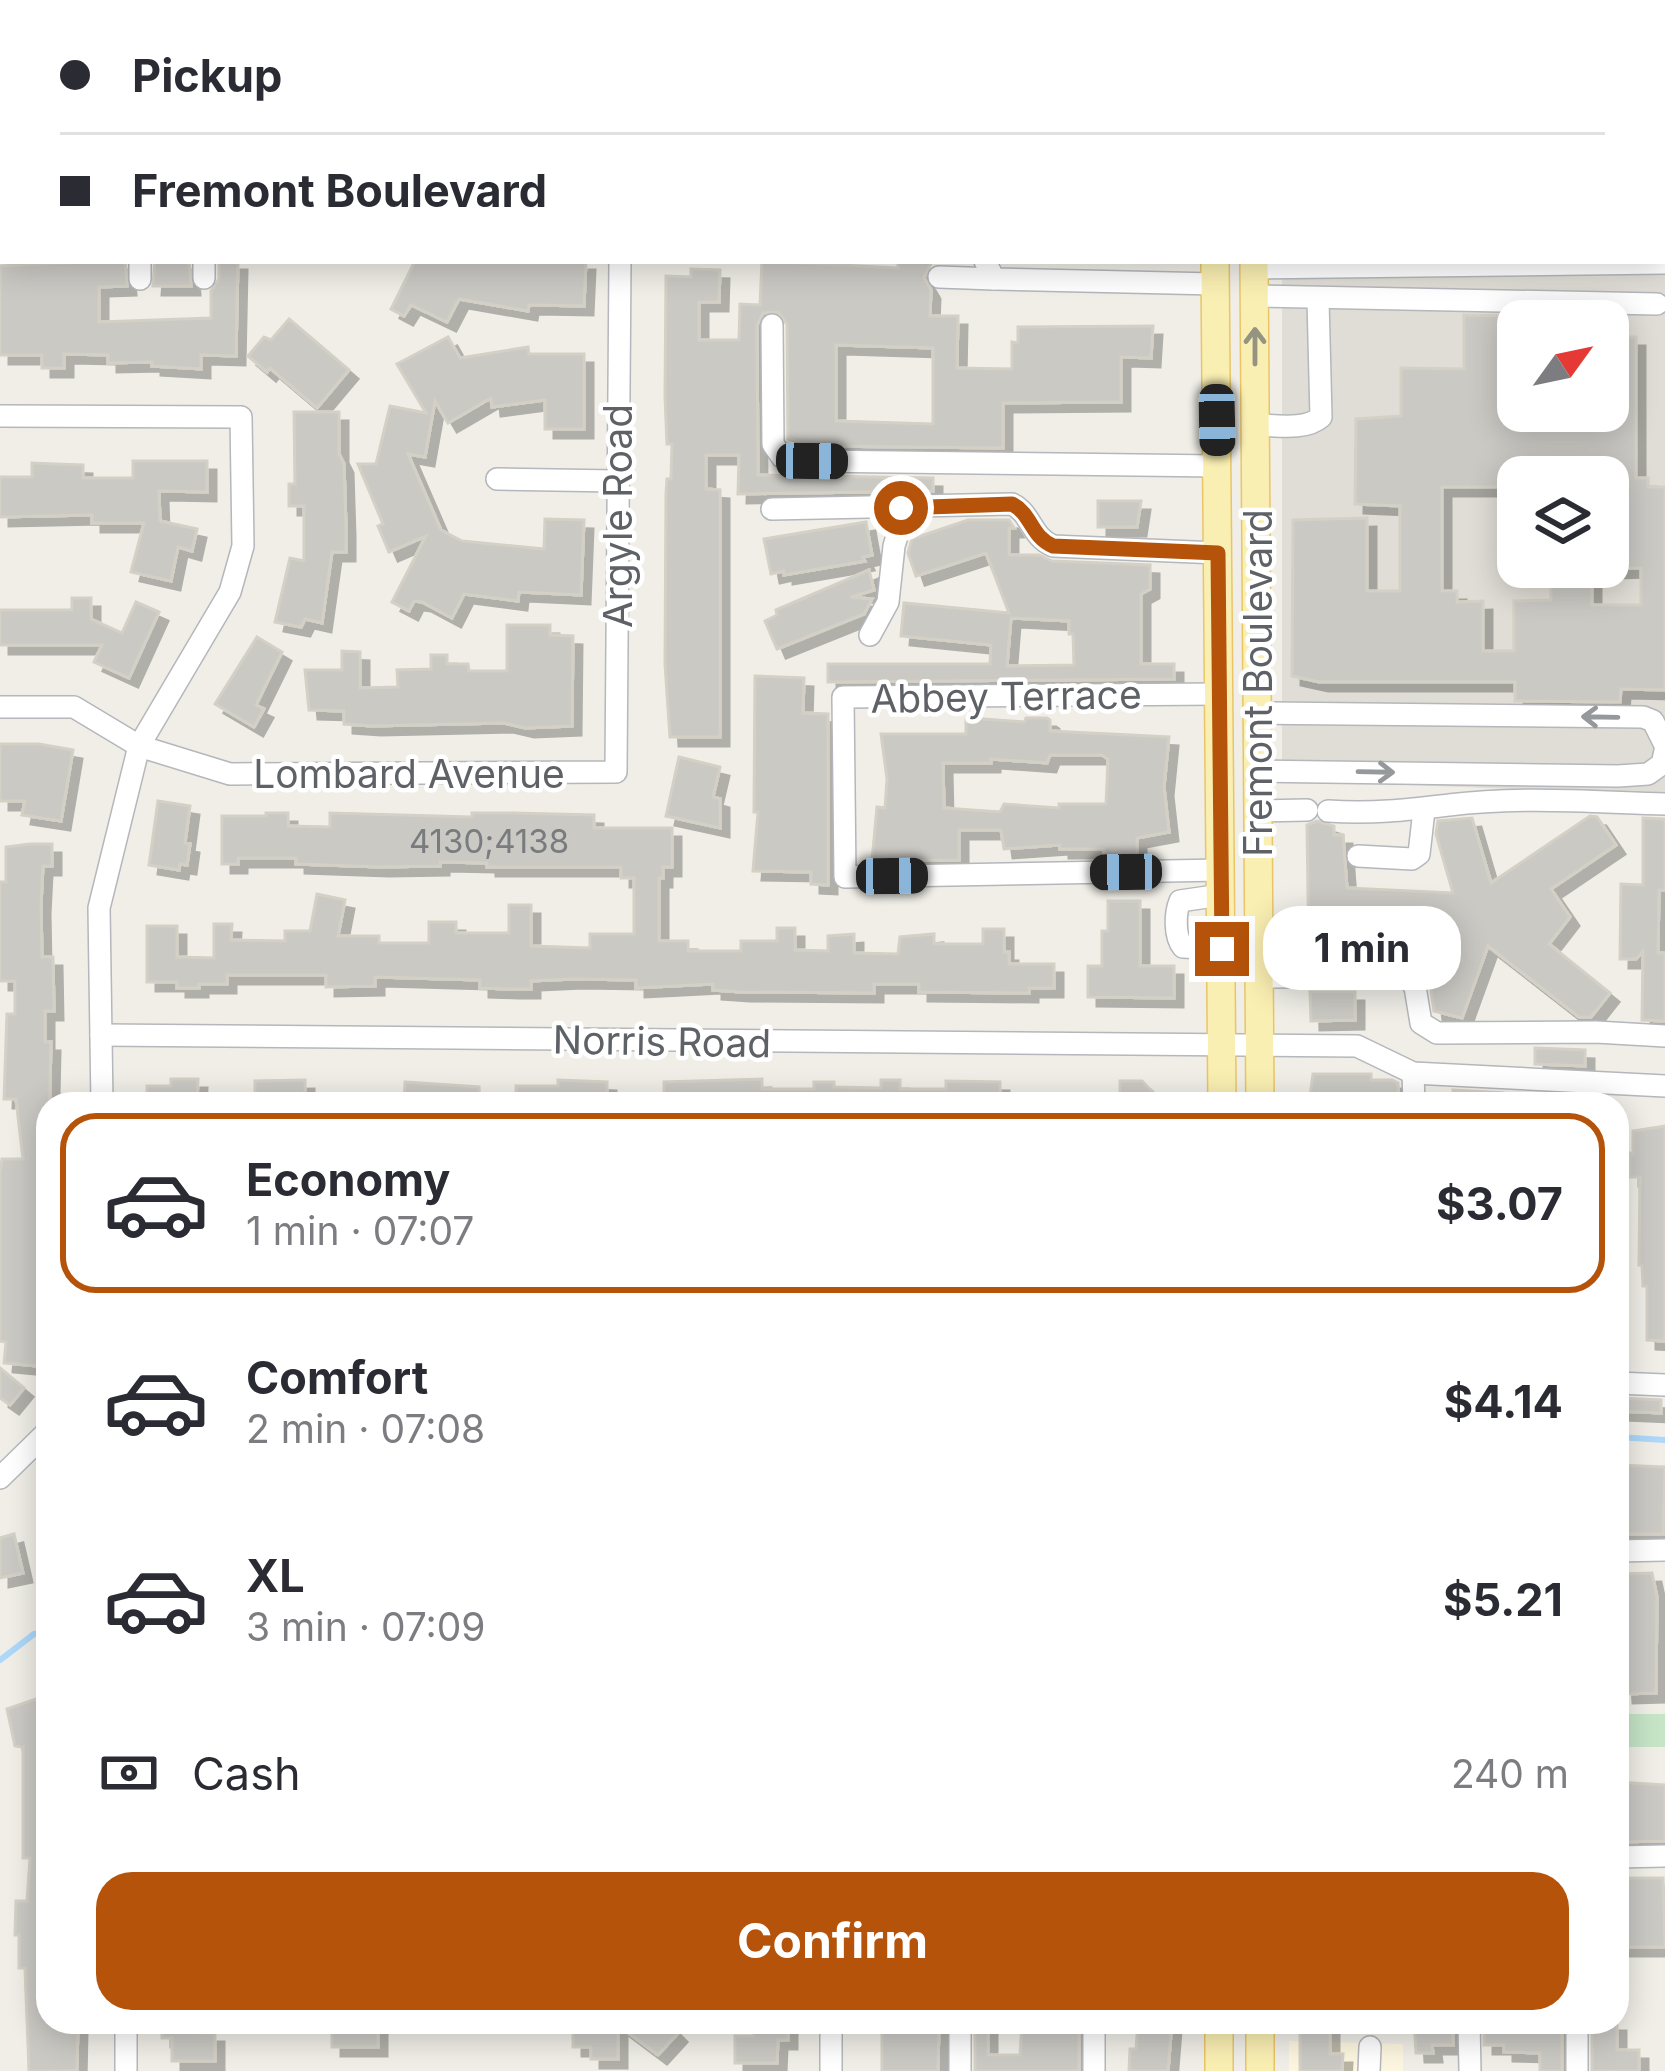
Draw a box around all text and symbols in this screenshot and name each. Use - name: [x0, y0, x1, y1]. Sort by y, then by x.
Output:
- text: Pickup: [132, 48, 282, 103]
- text: Fremont Boulevard: [132, 163, 547, 218]
- north arrow: [1497, 300, 1629, 432]
- map controls: [1497, 300, 1629, 588]
- one-way arrow: [1244, 327, 1266, 366]
- car: [1198, 384, 1236, 456]
- street label: Argyle Road: [594, 404, 641, 628]
- car: [776, 442, 848, 480]
- button: layers: [1497, 456, 1629, 588]
- route start: [874, 481, 928, 535]
- street label: Fremont Boulevard: [1234, 509, 1281, 857]
- street label: Abbey Terrace: [870, 670, 1142, 722]
- one-way arrow: [1581, 705, 1620, 728]
- street label: Lombard Avenue: [253, 750, 565, 797]
- one-way arrow: [1356, 761, 1395, 783]
- house number: 4130;4138: [409, 821, 569, 861]
- car: [1090, 853, 1162, 891]
- car: [856, 857, 928, 895]
- callout: 1 min: [1264, 907, 1462, 991]
- route end: [1195, 922, 1249, 976]
- text: 1 min: [1314, 924, 1410, 971]
- street label: Norris Road: [552, 1016, 772, 1066]
- icon: car: [102, 1149, 210, 1257]
- text: Economy: [246, 1152, 450, 1207]
- text: $3.07: [1436, 1176, 1563, 1231]
- text: 1 min · 07:07: [246, 1207, 474, 1254]
- icon: car: [102, 1347, 210, 1455]
- text: Comfort: [246, 1350, 428, 1405]
- text: $4.14: [1444, 1374, 1563, 1429]
- text: 2 min · 07:08: [246, 1405, 485, 1452]
- icon: car: [102, 1545, 210, 1653]
- text: XL: [246, 1548, 305, 1603]
- text: $5.21: [1443, 1572, 1563, 1627]
- text: 3 min · 07:09: [246, 1603, 486, 1650]
- icon: cash: [96, 1740, 162, 1806]
- text: Cash: [192, 1746, 301, 1801]
- text: 240 m: [1451, 1750, 1569, 1797]
- button: Confirm: [96, 1872, 1569, 2010]

